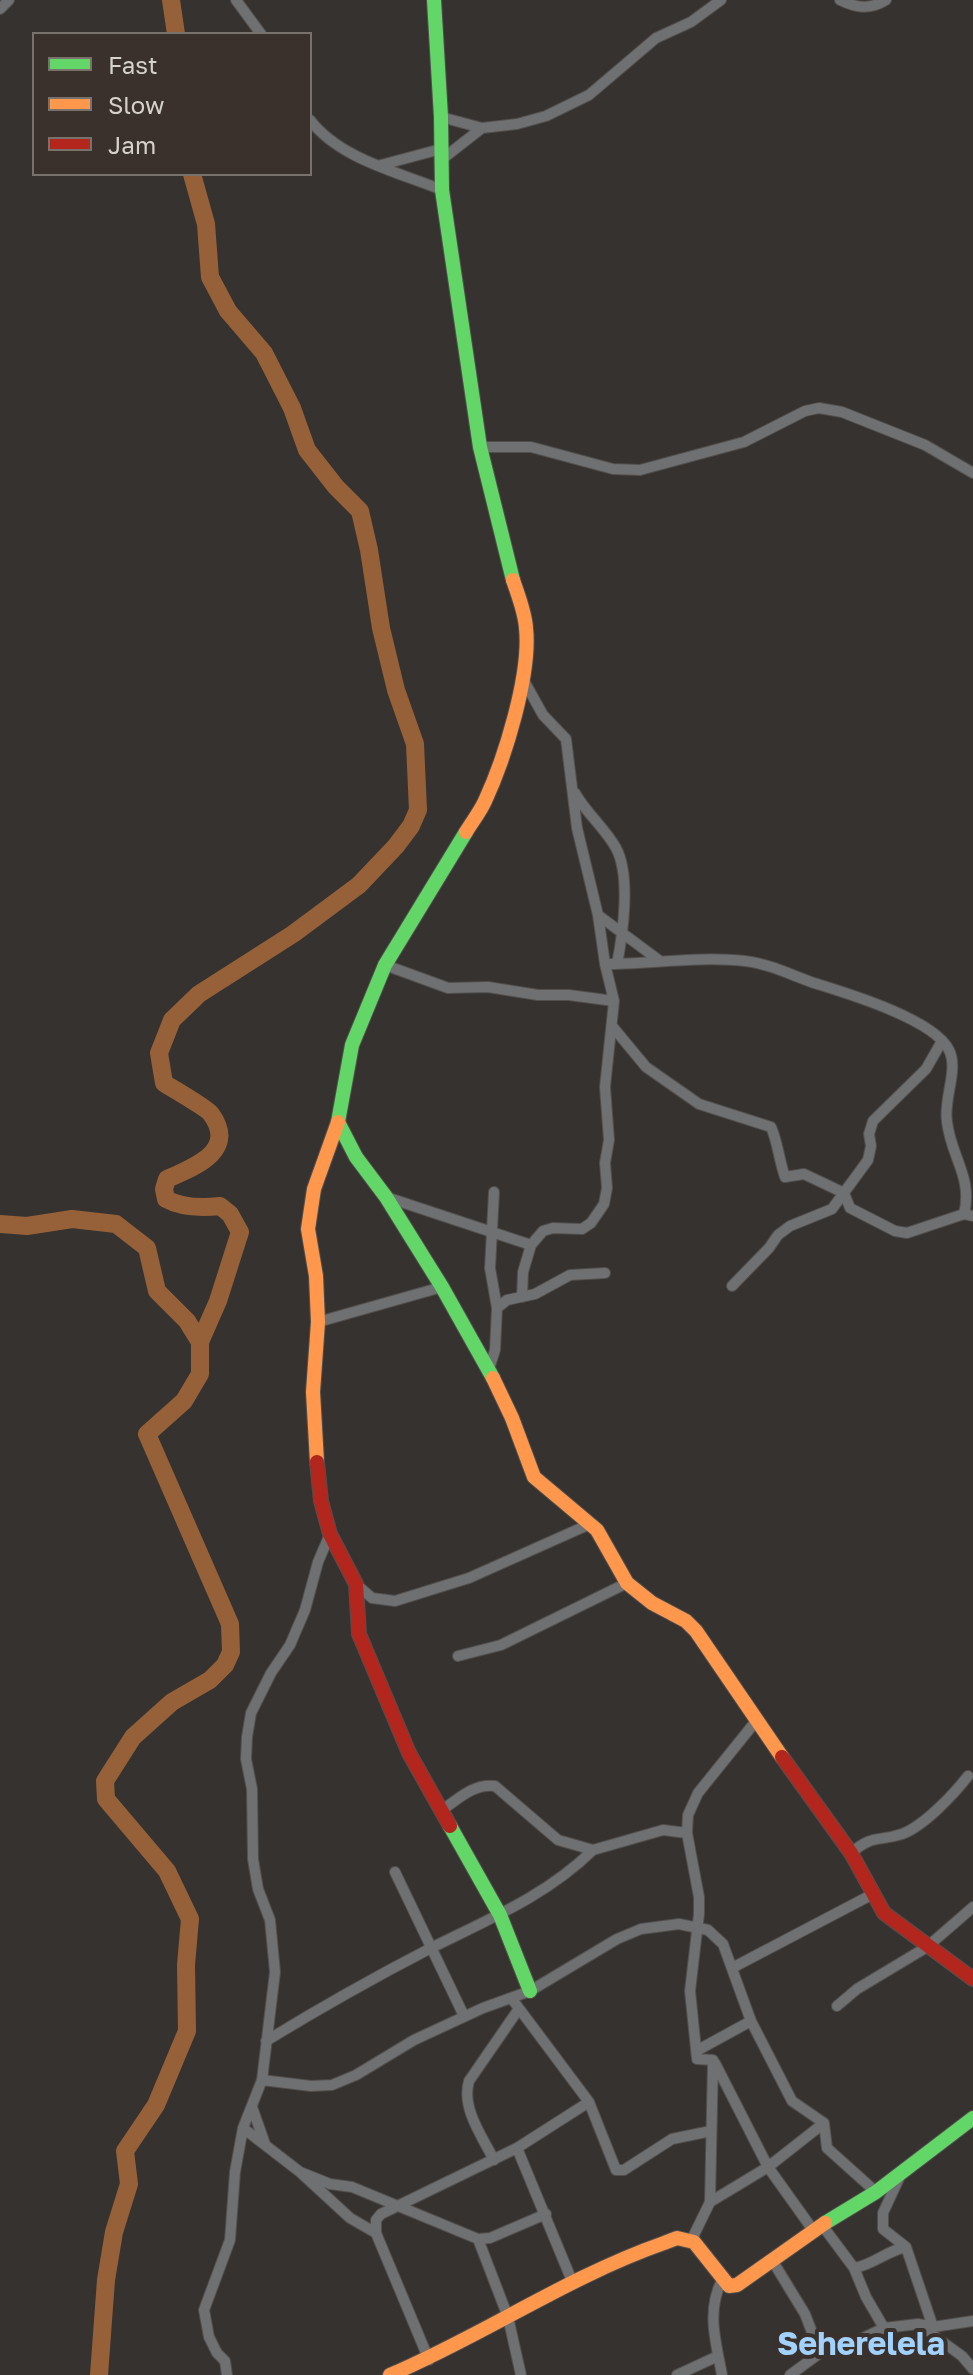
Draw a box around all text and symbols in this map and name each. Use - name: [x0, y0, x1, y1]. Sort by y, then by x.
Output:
- legend: [32, 32, 312, 176]
- text: Fast: [108, 50, 158, 79]
- text: Slow: [108, 90, 164, 119]
- text: Jam: [108, 130, 156, 159]
- district label: Seherelela: [777, 2326, 945, 2364]

